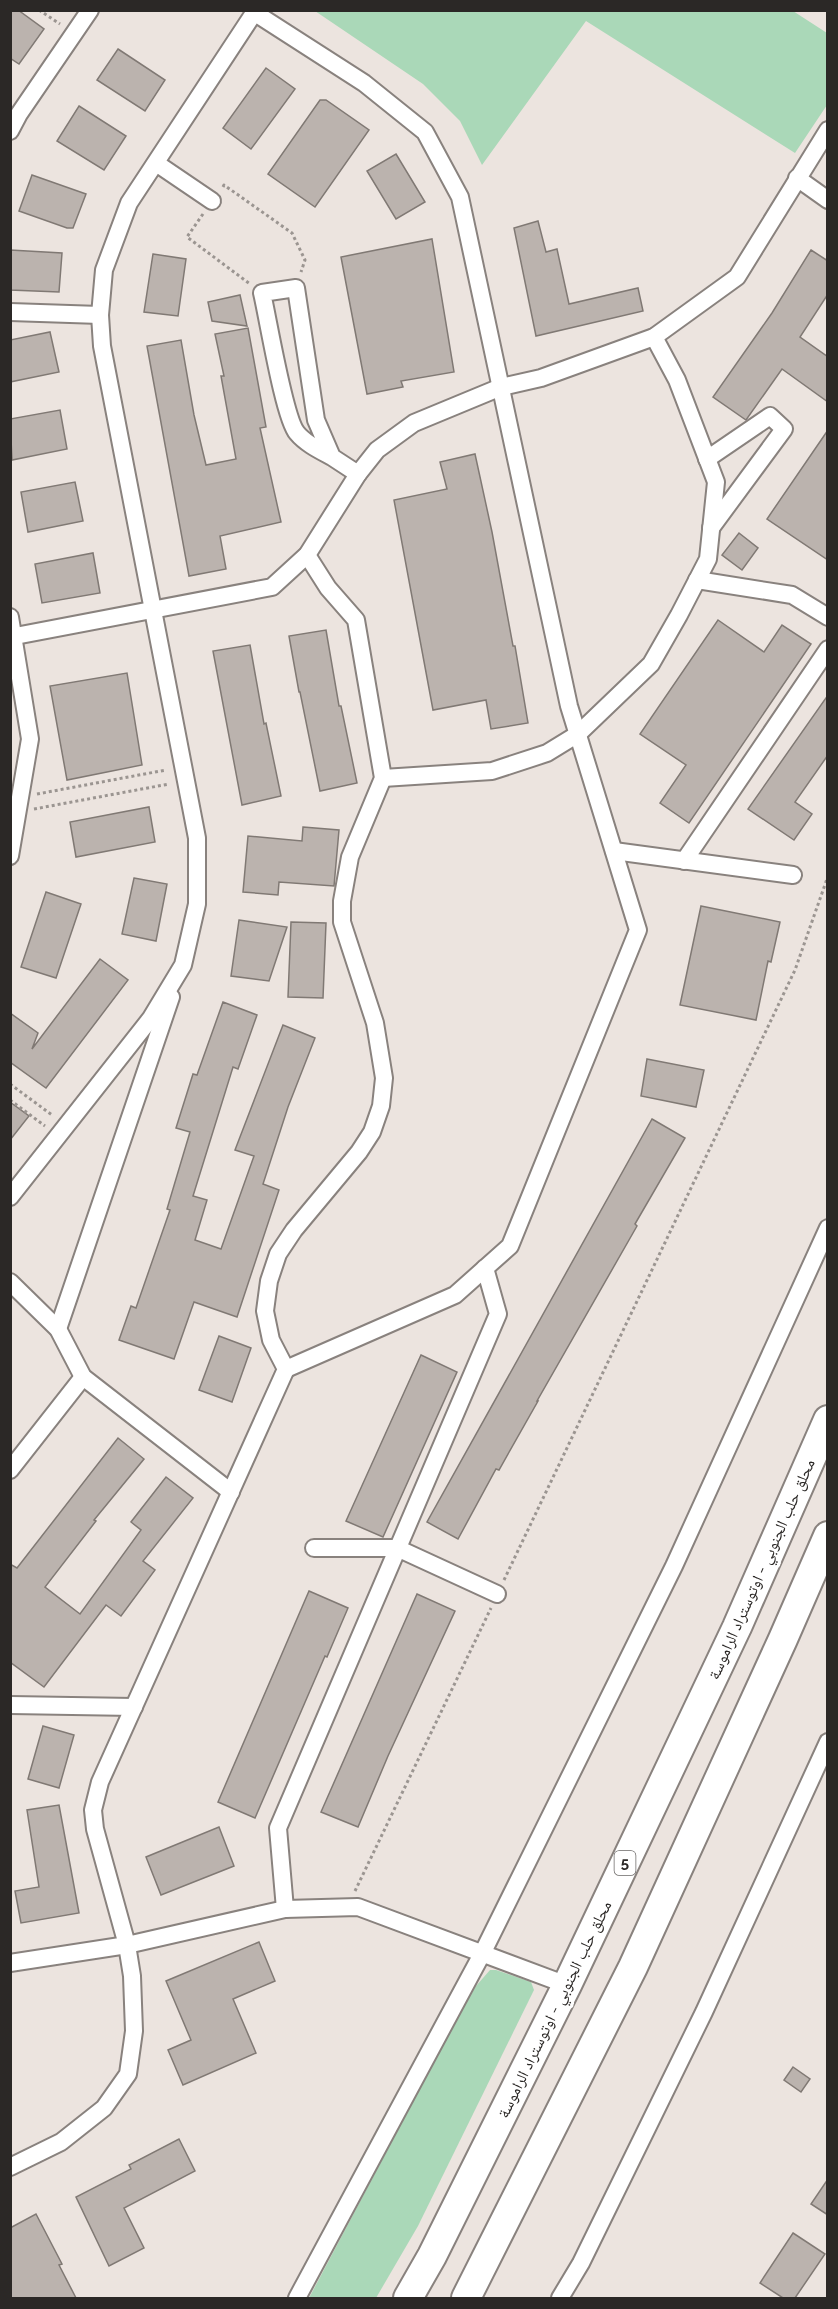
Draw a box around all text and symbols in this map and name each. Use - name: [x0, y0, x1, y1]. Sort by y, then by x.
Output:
- street label: محلق حلب الجنوبي - اوتوستراد الراموسة: [704, 1456, 822, 1684]
- road number: 5: [614, 1851, 636, 1875]
- street label: محلق حلب الجنوبي - اوتوستراد الراموسة: [493, 1897, 618, 2122]

